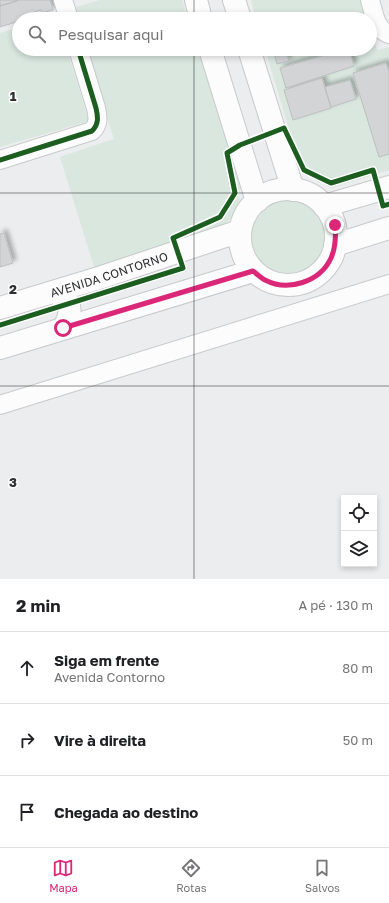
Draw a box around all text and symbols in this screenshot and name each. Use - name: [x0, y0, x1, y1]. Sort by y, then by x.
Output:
- search box: [12, 12, 377, 56]
- icon: search: [26, 23, 48, 45]
- text: Pesquisar aqui: [58, 25, 163, 43]
- text: 1: [10, 88, 17, 104]
- route end: [326, 216, 344, 234]
- street label: AVENIDA CONTORNO: [48, 248, 170, 300]
- text: 2: [9, 281, 17, 297]
- route start: [54, 319, 72, 337]
- text: 3: [9, 474, 17, 490]
- map controls: [341, 495, 377, 567]
- button: locate: [341, 495, 377, 531]
- button: layers: [341, 531, 377, 567]
- text: 2 min: [16, 595, 60, 616]
- text: A pé · 130 m: [298, 597, 373, 613]
- text: Siga em frente: [54, 651, 159, 669]
- icon: ahead: [16, 657, 38, 679]
- text: 80 m: [342, 660, 373, 676]
- text: Avenida Contorno: [54, 669, 165, 685]
- icon: right: [16, 729, 38, 751]
- text: Vire à direita: [54, 731, 146, 749]
- text: 50 m: [343, 732, 373, 748]
- icon: arrive: [16, 801, 38, 823]
- text: Chegada ao destino: [54, 803, 198, 821]
- tab: Mapa: [49, 857, 78, 894]
- tab: Rotas: [176, 857, 207, 894]
- tab: Salvos: [305, 857, 340, 894]

